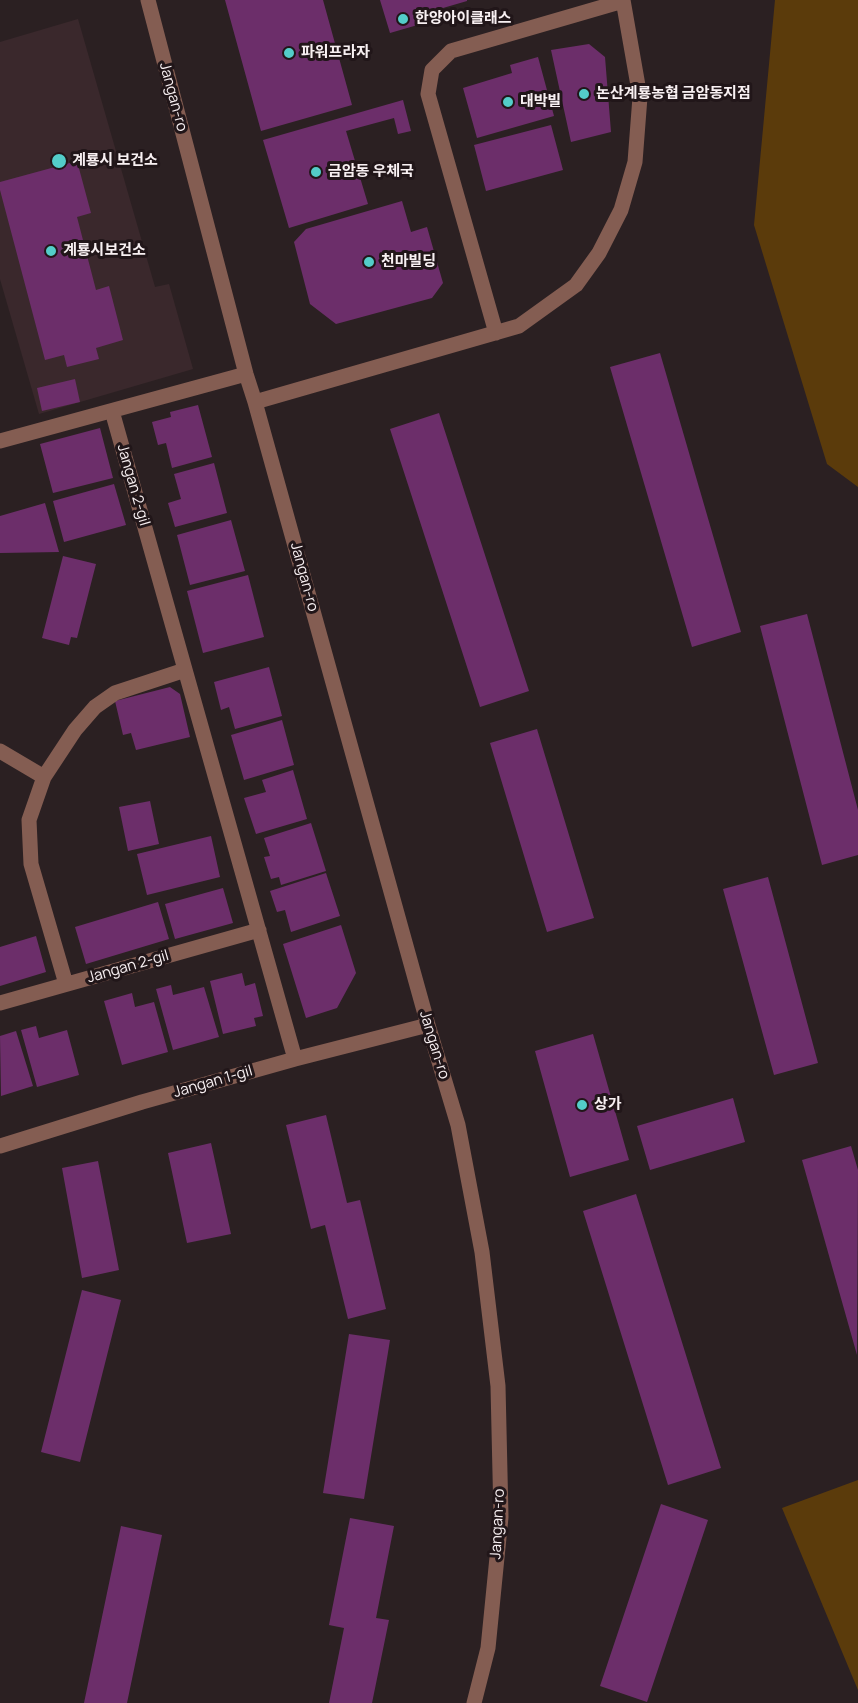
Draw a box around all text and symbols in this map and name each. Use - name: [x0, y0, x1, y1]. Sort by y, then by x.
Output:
- place label: 한양아이클래스: [415, 10, 512, 28]
- marker: 한양아이클래스: [396, 12, 410, 26]
- place label: 파워프라자: [301, 44, 370, 62]
- marker: 파워프라자: [282, 46, 296, 60]
- street label: Jangan-ro: [155, 61, 191, 133]
- place label: 논산계룡농협 금암동지점: [596, 85, 751, 103]
- marker: 논산계룡농협 금암동지점: [577, 87, 591, 101]
- place label: 대박빌: [520, 93, 561, 111]
- marker: 대박빌: [501, 95, 515, 109]
- marker: 계룡시 보건소: [50, 152, 68, 170]
- place label: 계룡시 보건소: [72, 152, 158, 170]
- place label: 금암동 우체국: [328, 163, 414, 181]
- marker: 금암동 우체국: [309, 165, 323, 179]
- place label: 계룡시보건소: [63, 242, 146, 260]
- marker: 계룡시보건소: [44, 244, 58, 258]
- place label: 천마빌딩: [381, 253, 436, 271]
- marker: 천마빌딩: [362, 255, 376, 269]
- street label: Jangan 2-gil: [113, 442, 153, 528]
- street label: Jangan-ro: [286, 541, 322, 613]
- street label: Jangan 2-gil: [85, 947, 171, 987]
- street label: Jangan-ro: [415, 1009, 453, 1081]
- street label: Jangan 1-gil: [171, 1062, 255, 1102]
- place label: 상가: [594, 1096, 622, 1114]
- marker: 상가: [575, 1098, 589, 1112]
- street label: Jangan-ro: [487, 1488, 509, 1560]

